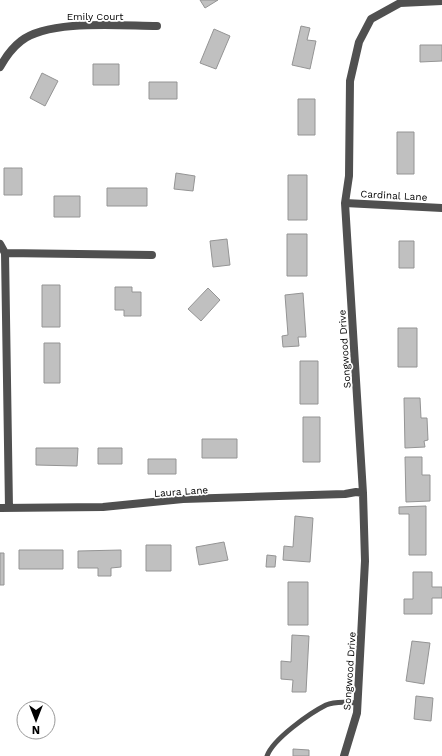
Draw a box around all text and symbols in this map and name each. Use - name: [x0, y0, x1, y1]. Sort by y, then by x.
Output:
- street label: Emily Court: [67, 11, 124, 22]
- street label: Cardinal Lane: [360, 188, 428, 203]
- street label: Songwood Drive: [336, 309, 353, 389]
- street label: Laura Lane: [154, 484, 209, 499]
- street label: Songwood Drive: [341, 631, 358, 711]
- north arrow: [16, 700, 56, 740]
- text: N: [32, 723, 40, 736]

